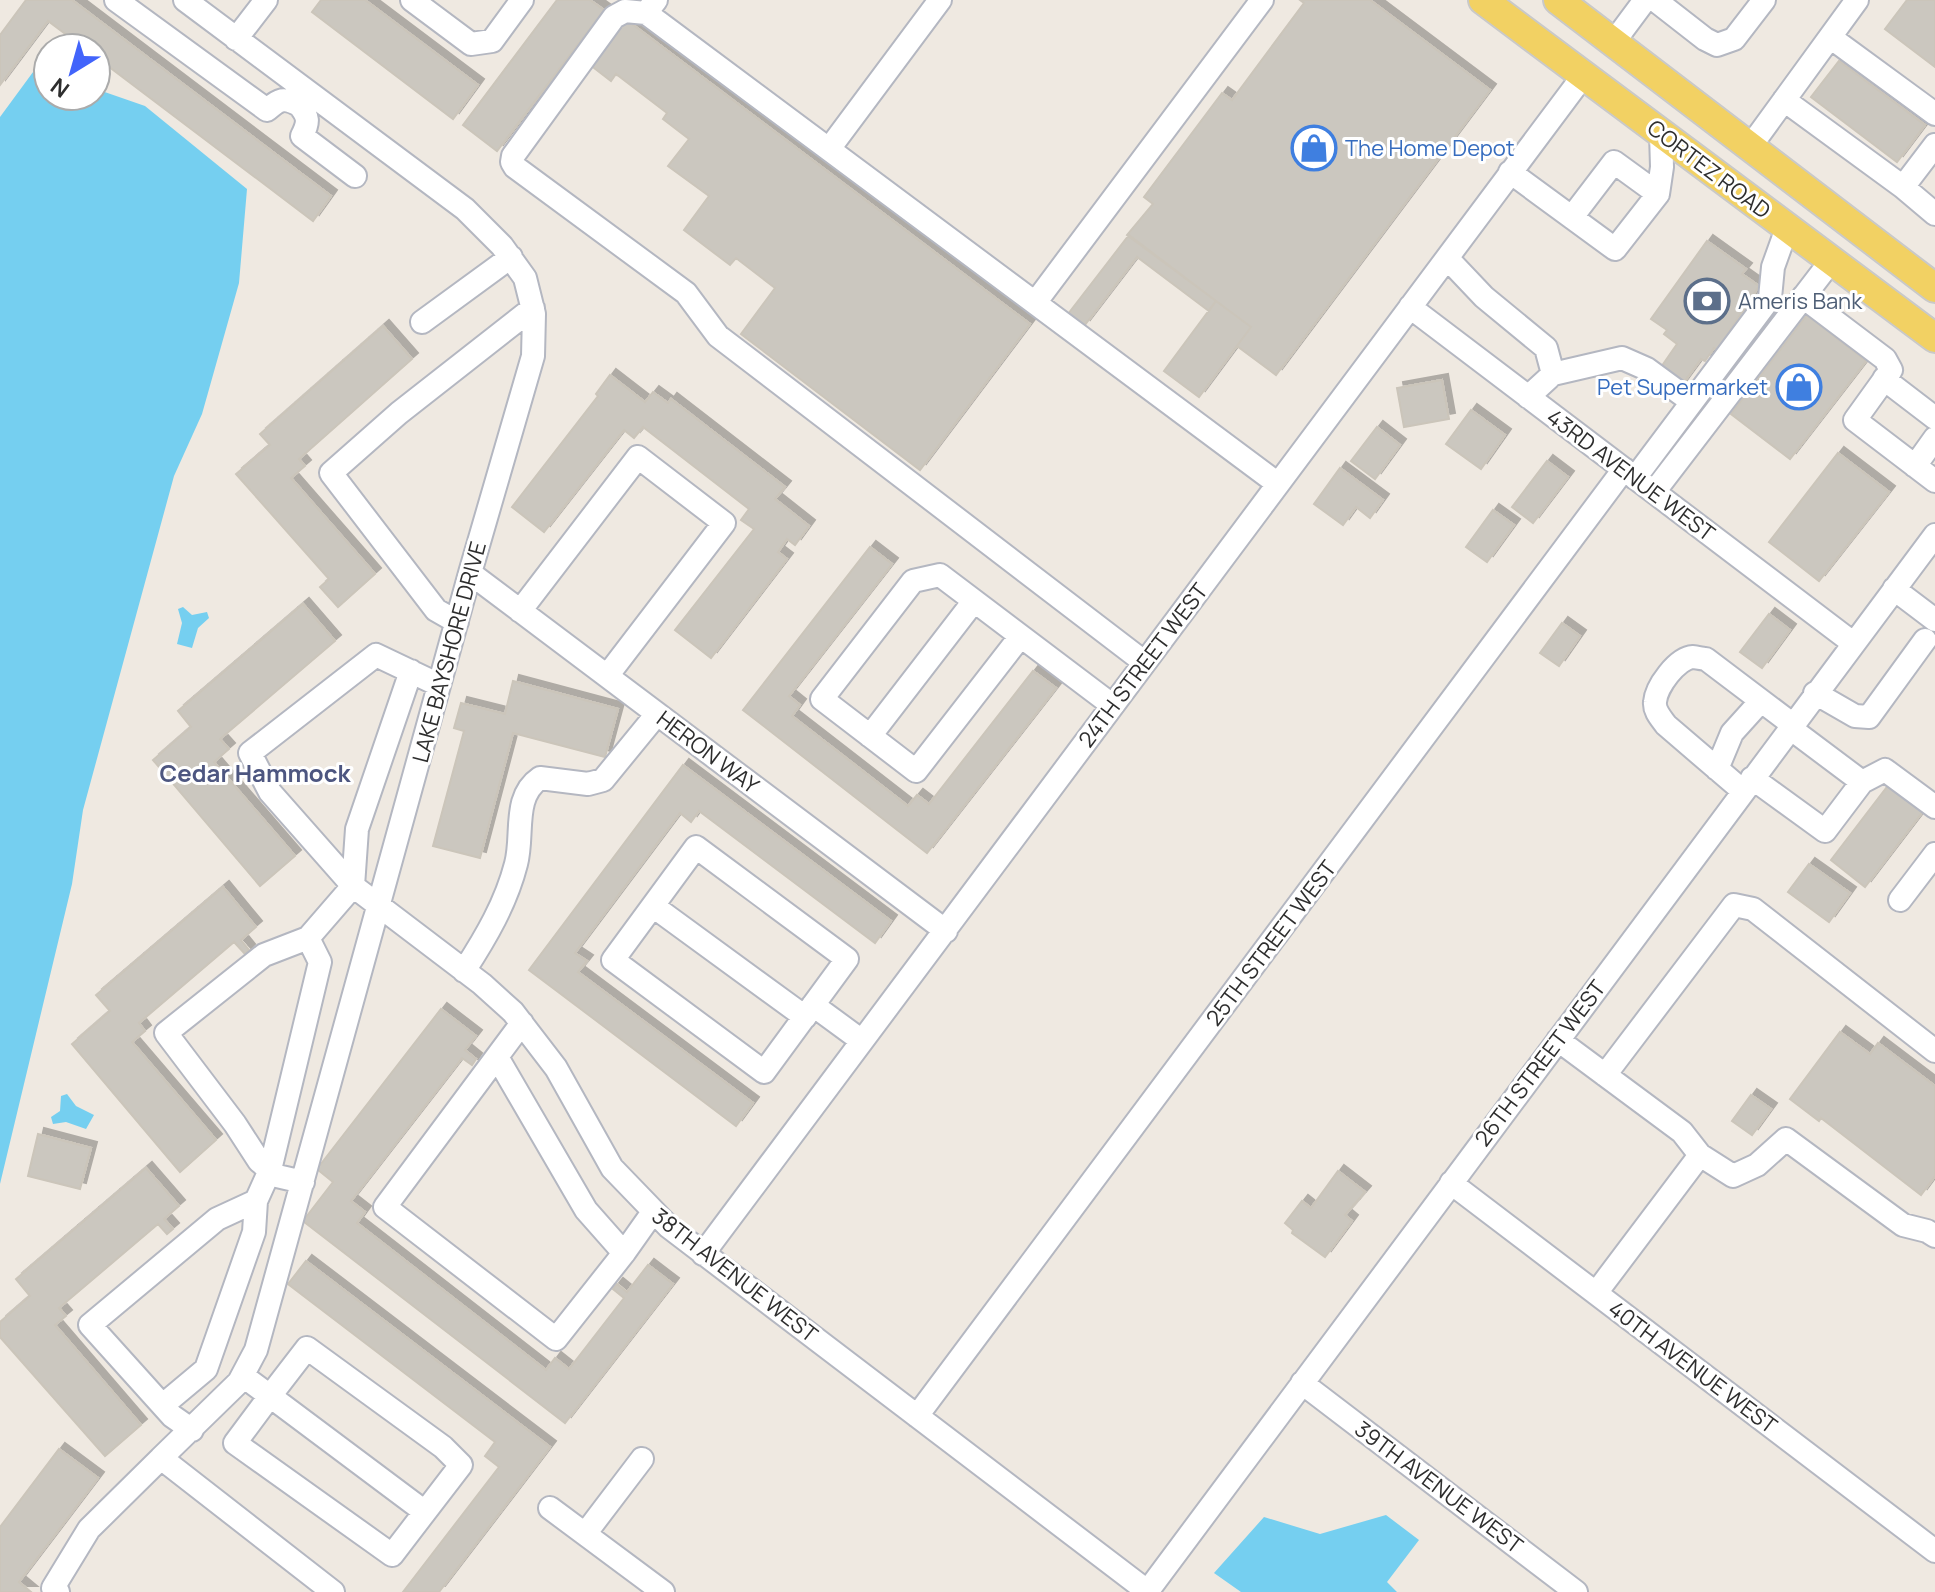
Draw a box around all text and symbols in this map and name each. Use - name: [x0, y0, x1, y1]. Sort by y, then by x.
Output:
- north arrow: [32, 32, 112, 112]
- text: N: [45, 71, 75, 105]
- street label: CORTEZ ROAD: [1641, 113, 1777, 225]
- shop icon: The Home Depot: [1290, 124, 1338, 172]
- place label: The Home Depot: [1345, 133, 1515, 163]
- bank icon: Ameris Bank: [1683, 277, 1731, 325]
- place label: Ameris Bank: [1738, 286, 1863, 316]
- shop icon: Pet Supermarket: [1775, 363, 1823, 411]
- place label: Pet Supermarket: [1597, 372, 1768, 402]
- street label: 43RD AVENUE WEST: [1541, 402, 1721, 548]
- street label: LAKE BAYSHORE DRIVE: [405, 538, 493, 766]
- street label: 24TH STREET WEST: [1071, 577, 1215, 753]
- street label: HERON WAY: [651, 704, 766, 801]
- district label: Cedar Hammock: [160, 756, 351, 789]
- street label: 25TH STREET WEST: [1199, 854, 1343, 1032]
- street label: 26TH STREET WEST: [1468, 974, 1612, 1152]
- street label: 38TH AVENUE WEST: [646, 1201, 824, 1349]
- street label: 40TH AVENUE WEST: [1603, 1294, 1783, 1440]
- street label: 39TH AVENUE WEST: [1349, 1414, 1529, 1560]

